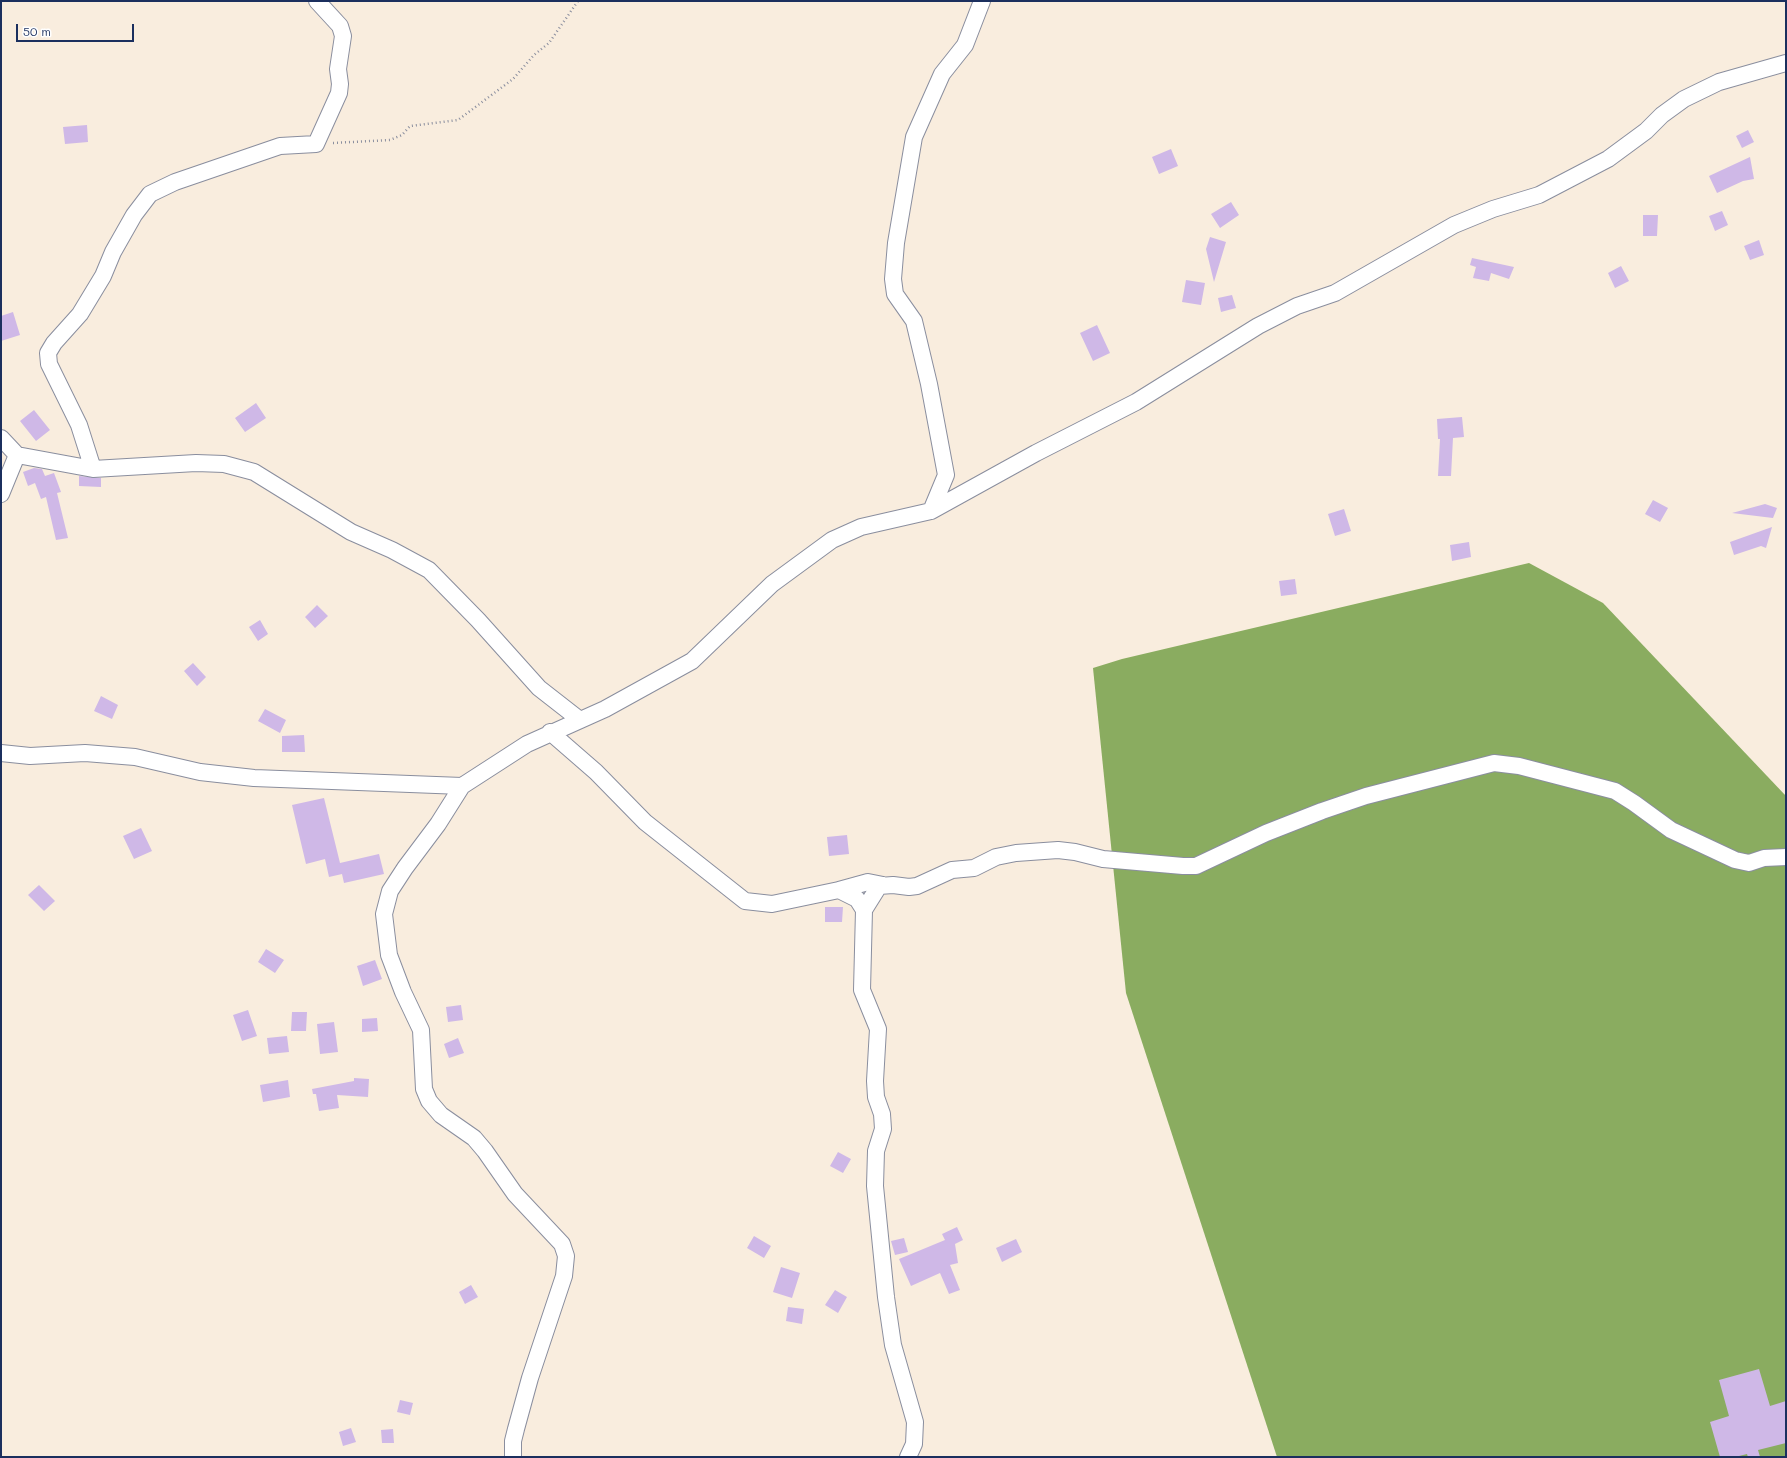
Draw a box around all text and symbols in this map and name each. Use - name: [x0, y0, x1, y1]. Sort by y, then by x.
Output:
- scale bar: [18, 16, 136, 42]
- text: 50 m: [23, 23, 51, 39]

